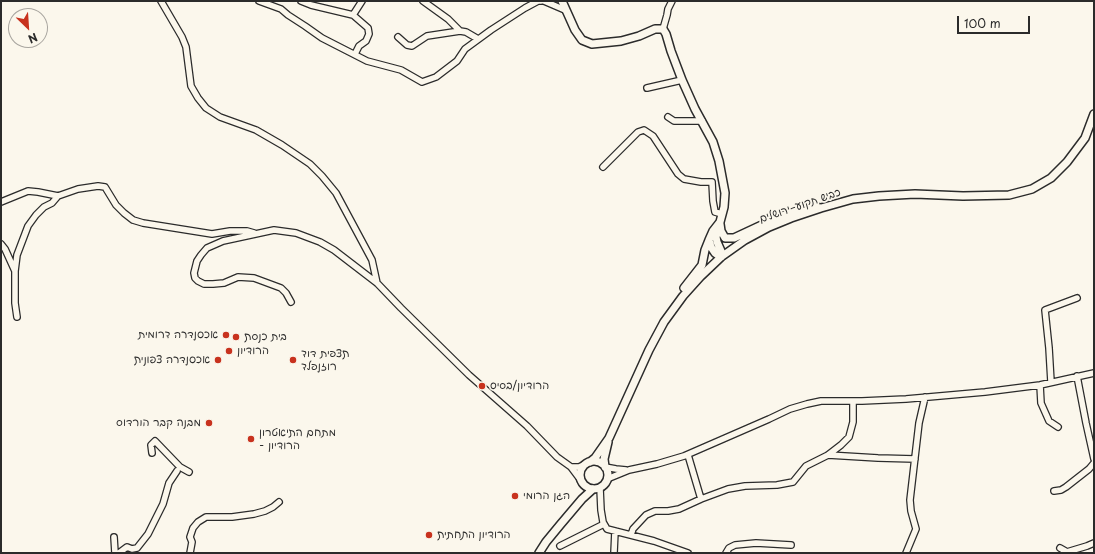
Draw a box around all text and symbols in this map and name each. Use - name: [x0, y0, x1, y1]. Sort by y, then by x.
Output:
- north arrow: [8, 8, 48, 48]
- scale bar: [959, 8, 1032, 34]
- text: 100 m: [964, 14, 1001, 32]
- text: N: [25, 29, 40, 48]
- street label: כביש תקוע–ירושלים: [758, 186, 842, 226]
- place label: אכסנדרה דרומית: [138, 328, 218, 342]
- marker: אכסנדרה דרומית: [221, 330, 231, 340]
- place label: בית כנסת: [244, 330, 287, 344]
- marker: בית כנסת: [231, 332, 241, 342]
- place label: הרודיון: [237, 344, 269, 358]
- marker: הרודיון: [224, 346, 234, 356]
- place label: תצפית דוד רוזנפלד: [301, 347, 350, 373]
- place label: אכסנדרה צפונית: [134, 353, 210, 367]
- marker: אכסנדרה צפונית: [213, 355, 223, 365]
- marker: תצפית דוד רוזנפלד: [288, 355, 298, 365]
- place label: הרודיון/בסיס: [490, 379, 549, 393]
- marker: הרודיון/בסיס: [477, 381, 487, 391]
- place label: מבנה קבר הורדוס: [116, 416, 201, 430]
- marker: מבנה קבר הורדוס: [204, 418, 214, 428]
- place label: מתחם התיאטרון - הרודיון: [259, 426, 336, 452]
- marker: מתחם התיאטרון - הרודיון: [246, 434, 256, 444]
- place label: הגן הרומי: [523, 489, 570, 503]
- marker: הגן הרומי: [510, 491, 520, 501]
- place label: הרודיון התחתית: [437, 528, 511, 542]
- marker: הרודיון התחתית: [424, 530, 434, 540]

